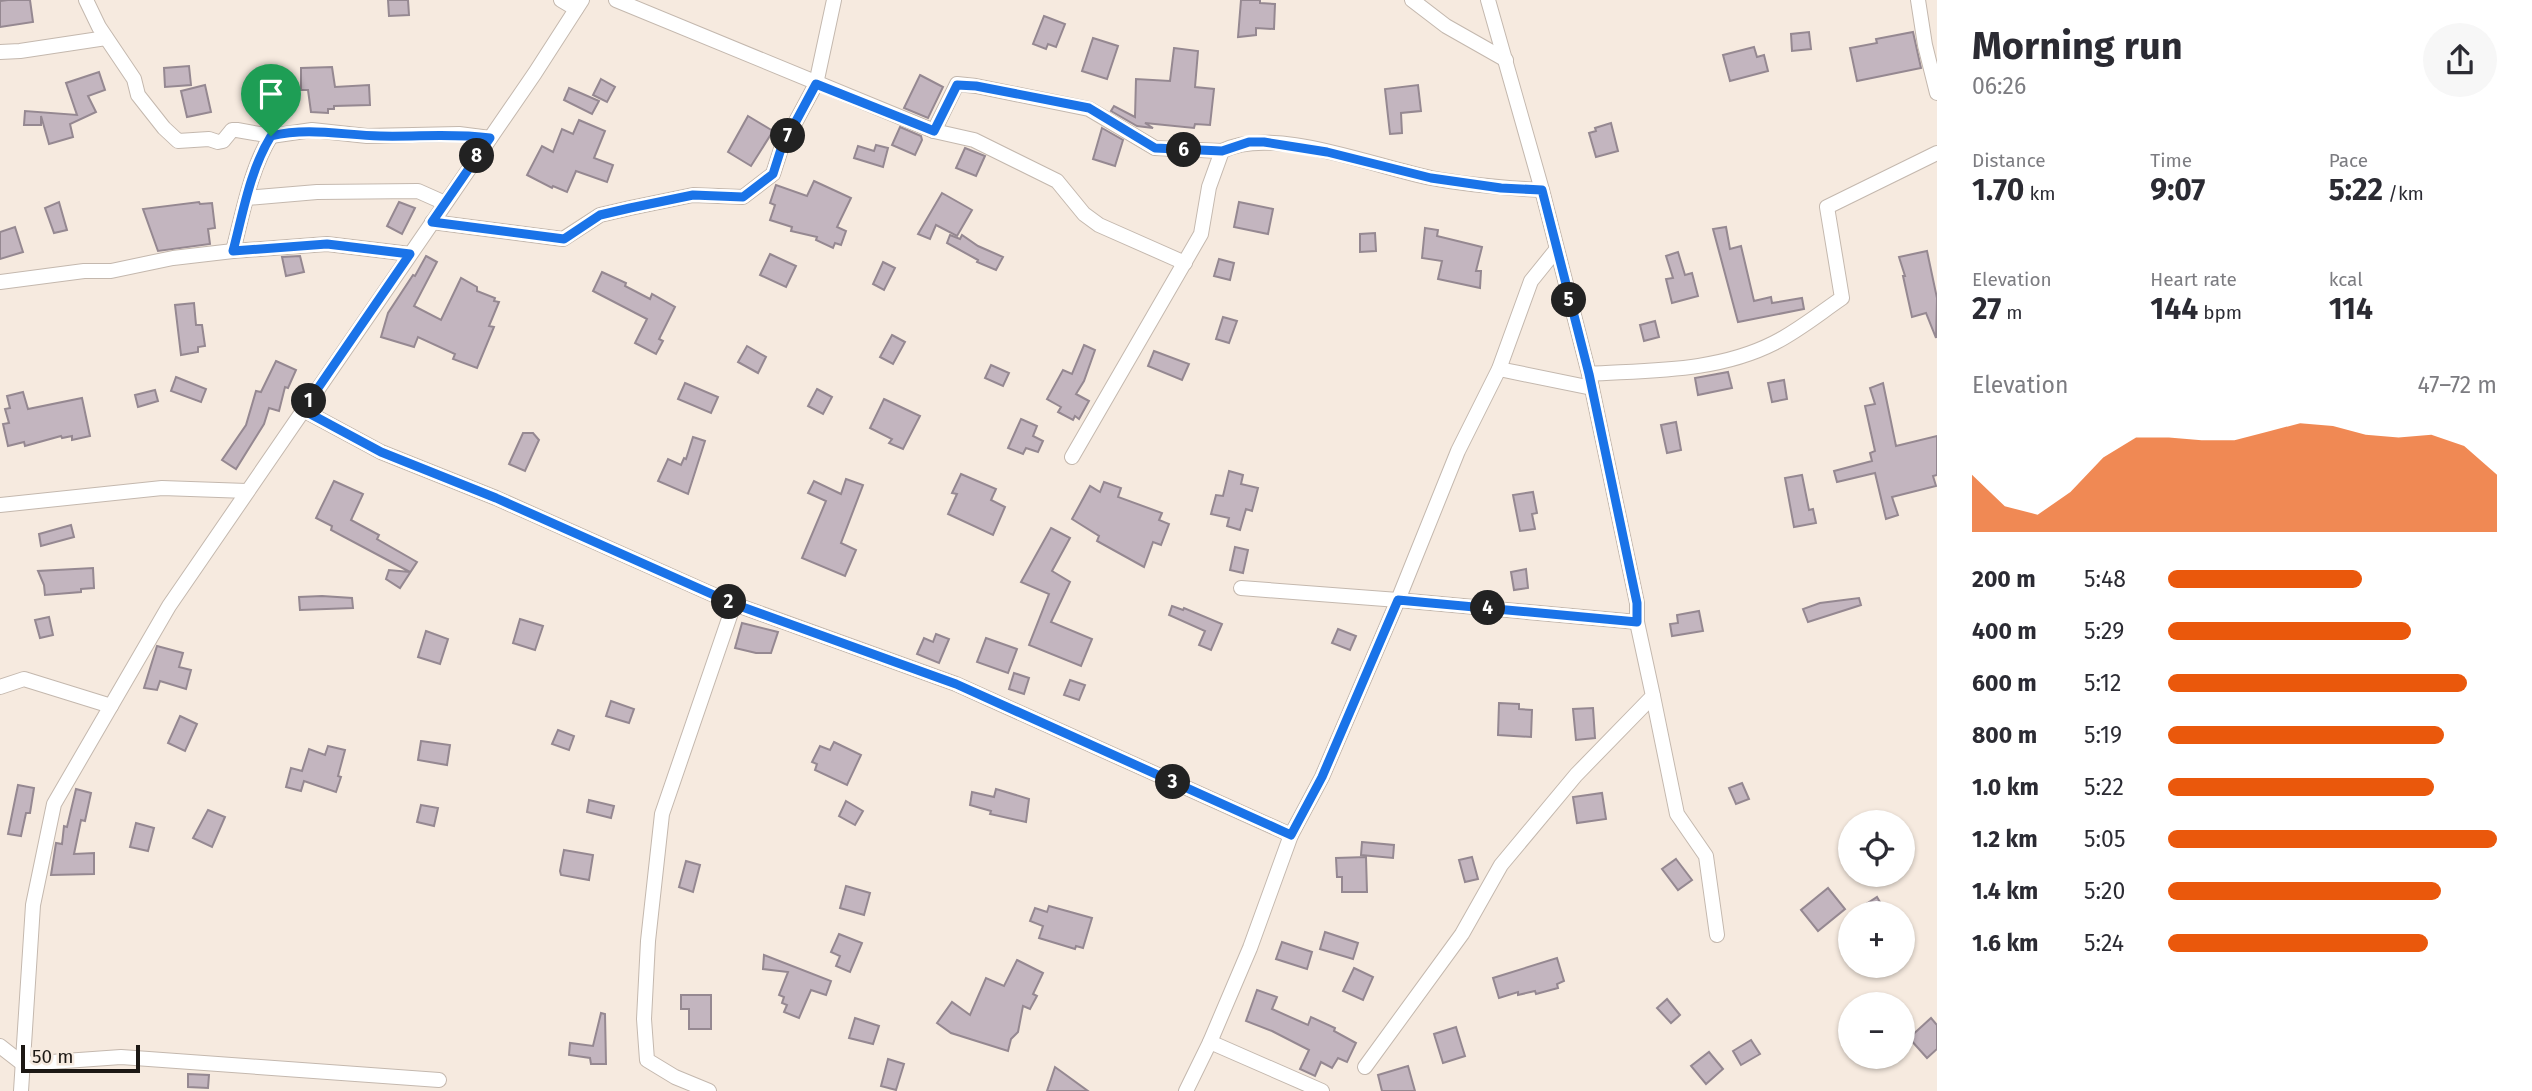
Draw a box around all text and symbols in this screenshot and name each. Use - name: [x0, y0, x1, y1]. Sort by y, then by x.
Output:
- text: Morning run: [1972, 23, 2183, 69]
- button: share: [2423, 23, 2497, 97]
- pin: [241, 64, 301, 136]
- text: 06:26: [1972, 72, 2026, 100]
- icon: arrive: [252, 75, 290, 113]
- pin: 7: [770, 118, 806, 154]
- text: 7: [783, 124, 792, 147]
- pin: 6: [1166, 132, 1202, 168]
- pin: 8: [460, 138, 494, 174]
- text: 6: [1178, 138, 1189, 161]
- text: 8: [471, 144, 482, 167]
- text: Distance: [1972, 149, 2046, 172]
- text: Time: [2150, 149, 2192, 172]
- text: Pace: [2329, 149, 2368, 172]
- text: 1.70: [1972, 172, 2024, 208]
- text: 9:07: [2150, 172, 2205, 208]
- text: 5:22: [2329, 172, 2383, 208]
- text: km: [2024, 182, 2055, 205]
- text: /km: [2383, 182, 2424, 205]
- text: Elevation: [1972, 268, 2052, 291]
- text: Heart rate: [2150, 268, 2237, 291]
- text: kcal: [2329, 268, 2363, 291]
- pin: 5: [1552, 282, 1586, 318]
- text: 5: [1563, 288, 1574, 311]
- text: 27: [1972, 291, 2001, 327]
- text: 144: [2150, 291, 2198, 327]
- text: 114: [2329, 291, 2373, 327]
- text: m: [2001, 301, 2023, 324]
- text: bpm: [2198, 301, 2242, 324]
- text: Elevation: [1972, 371, 2068, 399]
- text: 47–72 m: [2417, 371, 2497, 399]
- pin: 1: [292, 384, 326, 418]
- text: 1: [304, 389, 313, 412]
- text: 200 m: [1972, 565, 2036, 593]
- text: 5:48: [2084, 565, 2126, 593]
- pin: 2: [712, 584, 746, 620]
- text: 2: [724, 590, 733, 613]
- pin: 4: [1470, 590, 1506, 626]
- text: 4: [1482, 596, 1493, 619]
- text: 400 m: [1972, 617, 2037, 645]
- text: 5:29: [2084, 617, 2124, 645]
- text: 600 m: [1972, 669, 2037, 697]
- text: 5:12: [2084, 669, 2121, 697]
- text: 800 m: [1972, 721, 2037, 749]
- text: 5:19: [2084, 721, 2122, 749]
- pin: 3: [1156, 764, 1190, 800]
- text: 3: [1168, 770, 1177, 793]
- text: 1.0 km: [1972, 773, 2039, 801]
- text: 5:22: [2084, 773, 2124, 801]
- map controls: [1838, 810, 1915, 1069]
- button: locate: [1838, 810, 1915, 887]
- text: 1.2 km: [1972, 825, 2038, 853]
- text: 5:05: [2084, 825, 2125, 853]
- text: 1.4 km: [1972, 877, 2038, 905]
- text: 5:20: [2084, 877, 2125, 905]
- button: +: [1838, 901, 1915, 978]
- text: 1.6 km: [1972, 929, 2039, 957]
- text: 5:24: [2084, 929, 2124, 957]
- button: −: [1838, 992, 1915, 1069]
- scale bar: [21, 1042, 140, 1074]
- text: 50 m: [32, 1045, 73, 1068]

